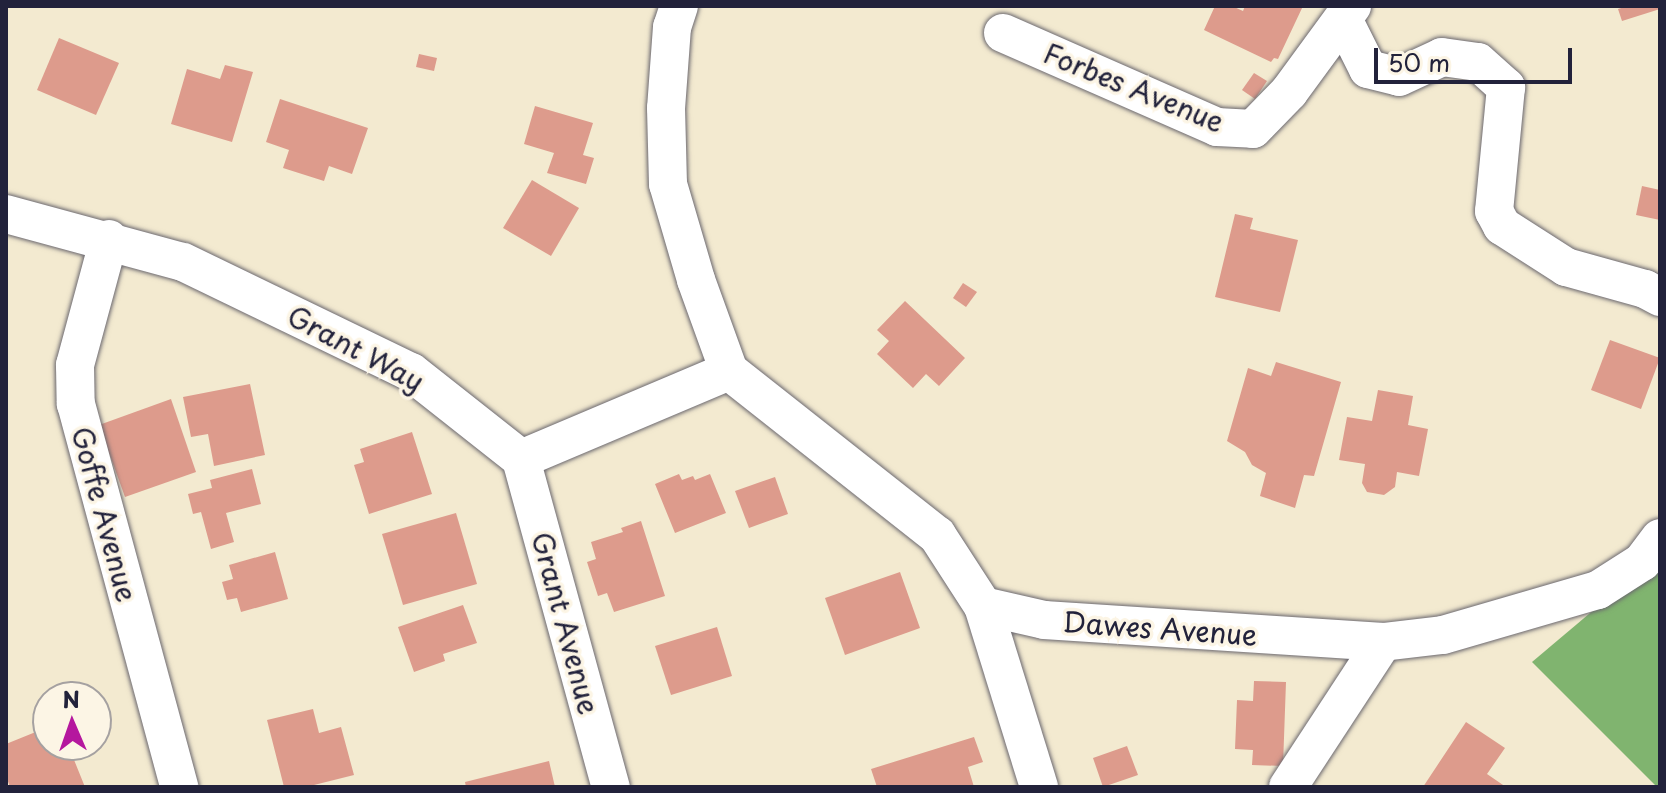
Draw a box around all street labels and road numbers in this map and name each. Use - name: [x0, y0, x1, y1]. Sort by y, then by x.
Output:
- street label: Forbes Avenue: [1039, 35, 1229, 139]
- street label: Grant Way: [282, 298, 430, 398]
- street label: Goffe Avenue: [66, 423, 144, 605]
- street label: Grant Avenue: [526, 529, 606, 717]
- street label: Dawes Avenue: [1062, 604, 1258, 652]

